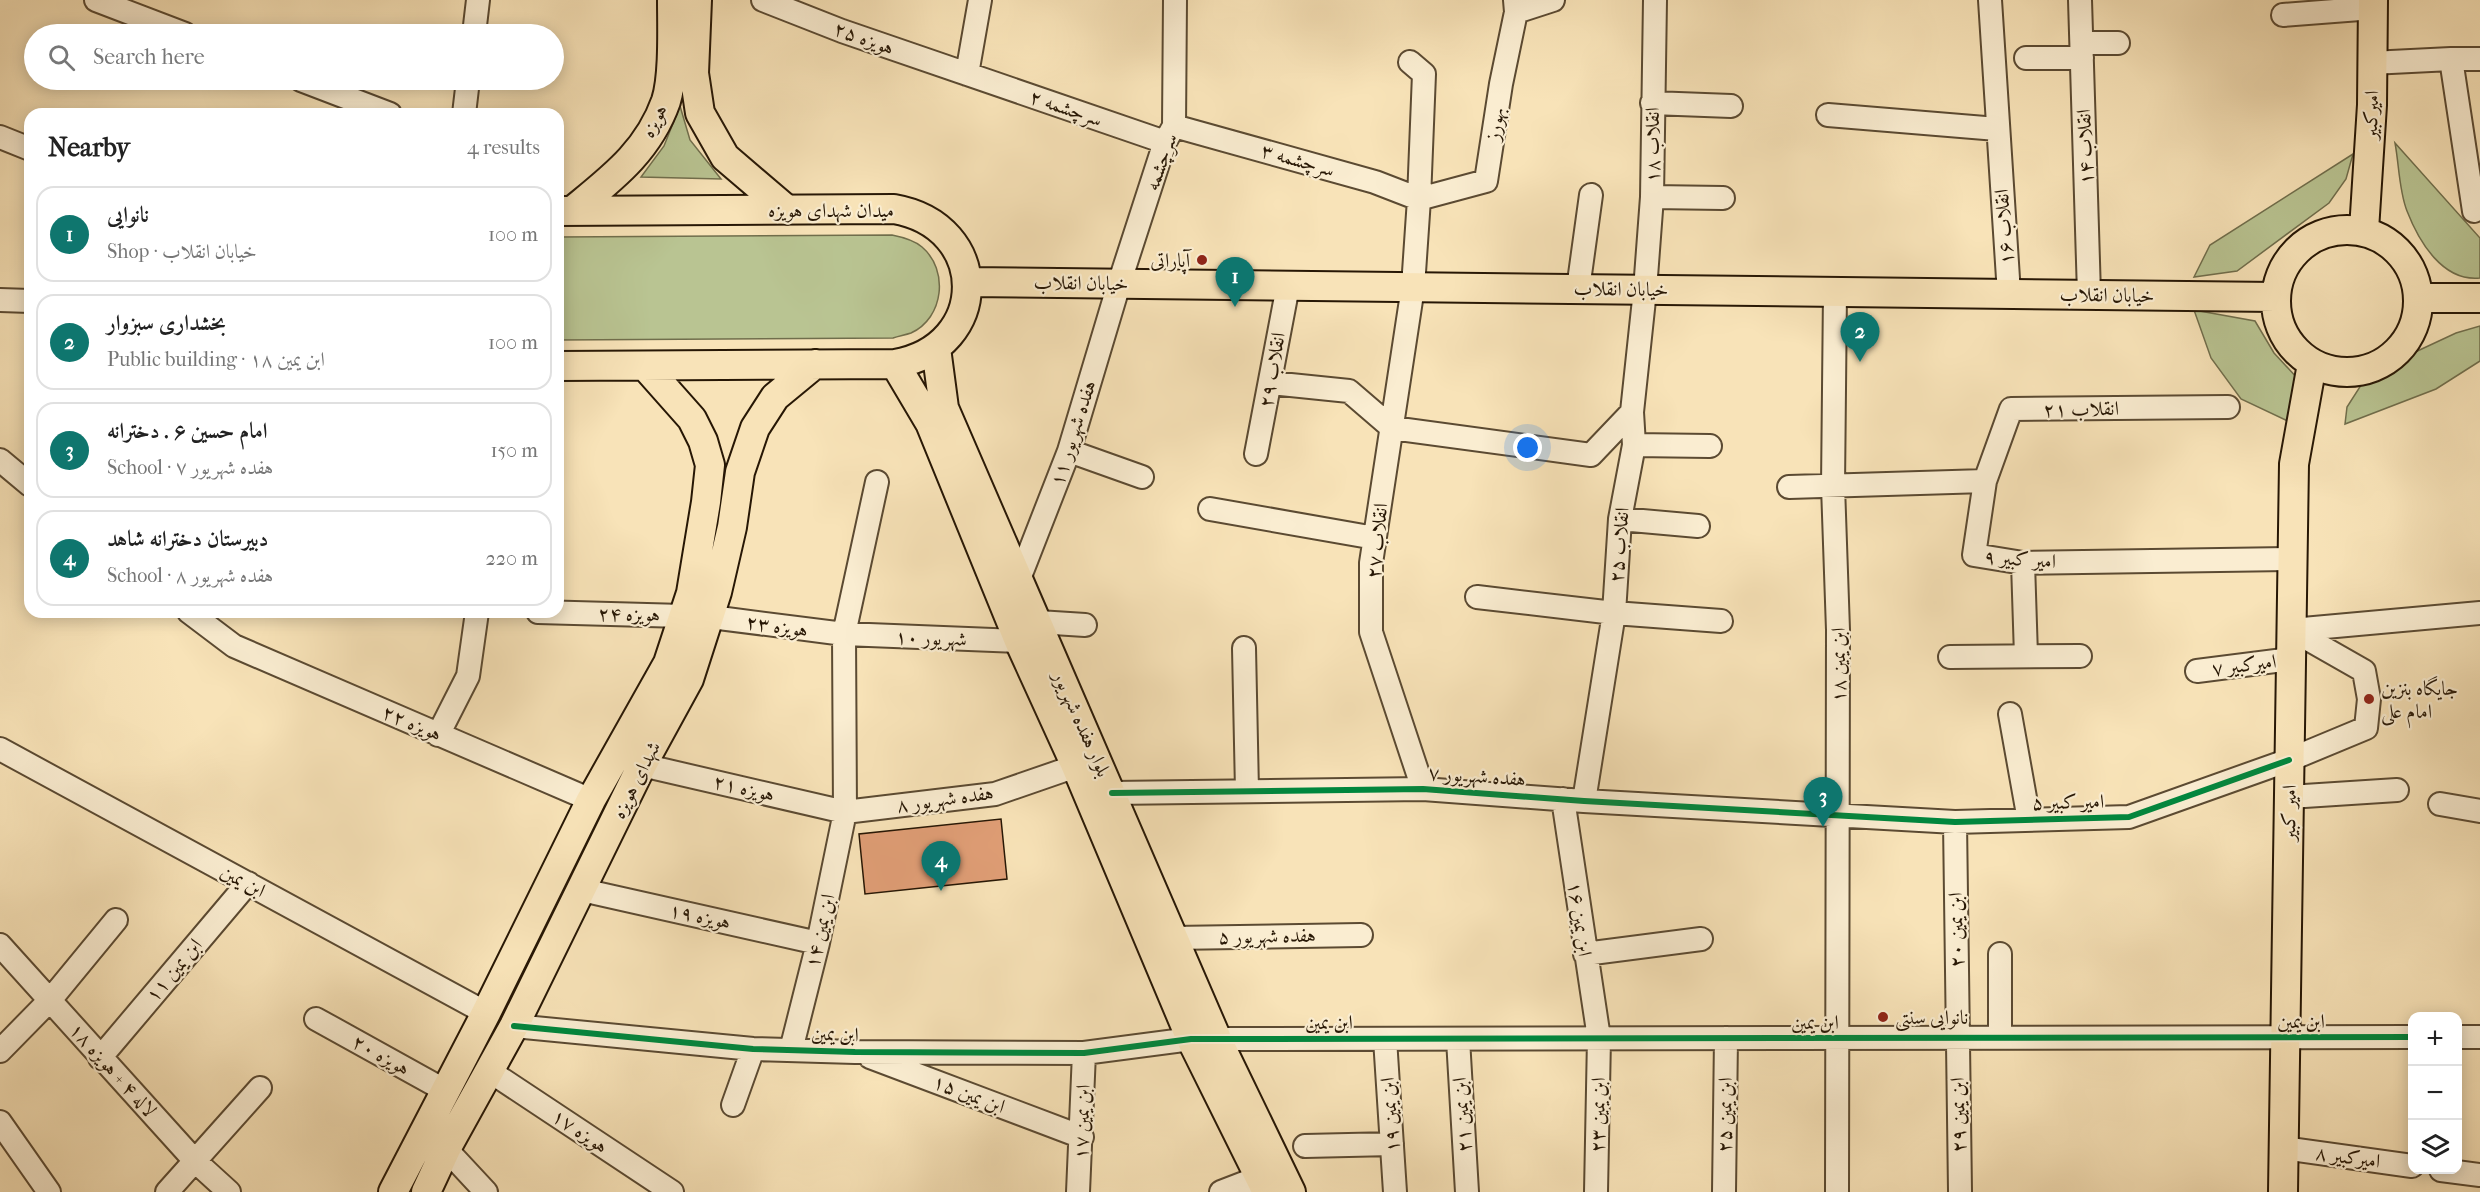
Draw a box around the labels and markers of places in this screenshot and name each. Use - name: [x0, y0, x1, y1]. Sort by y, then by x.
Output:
- place label: آپاراتی: [1150, 248, 1193, 275]
- marker: آپاراتی: [1195, 253, 1209, 267]
- pin: 1: [1216, 258, 1254, 307]
- pin: 2: [1840, 312, 1880, 362]
- place label: جایگاه بنزین امام علی: [2381, 675, 2458, 729]
- marker: جایگاه بنزین امام علی: [2362, 692, 2376, 706]
- pin: 3: [1804, 778, 1842, 827]
- pin: 4: [922, 842, 960, 891]
- place label: نانوایی سنتی: [1895, 1006, 1968, 1032]
- marker: نانوایی سنتی: [1876, 1010, 1890, 1024]

